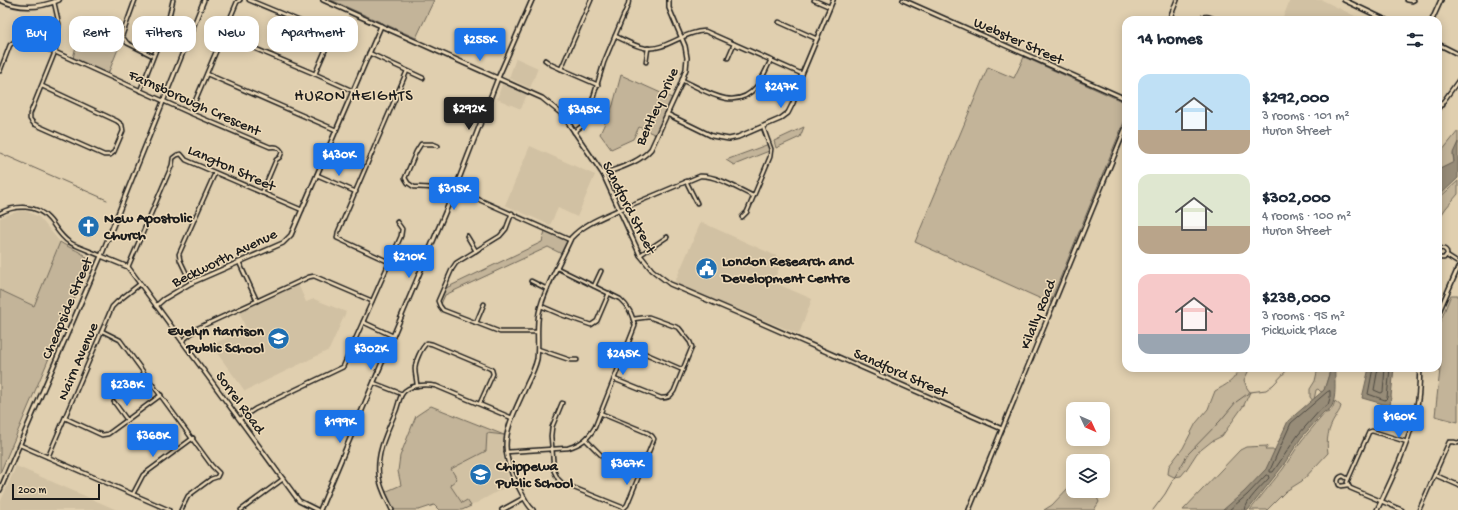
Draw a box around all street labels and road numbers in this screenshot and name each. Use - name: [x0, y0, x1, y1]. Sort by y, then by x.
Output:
- street label: Webster Street: [970, 14, 1068, 70]
- street label: Bentley Drive: [632, 65, 684, 149]
- street label: Farnsborough Crescent: [124, 66, 265, 142]
- street label: Langton Street: [185, 141, 280, 197]
- street label: Sandford Street: [597, 159, 660, 259]
- street label: Beckworth Avenue: [168, 225, 281, 292]
- street label: Cheapside Street: [38, 254, 98, 362]
- street label: Kilally Road: [1017, 276, 1061, 352]
- street label: Nairn Avenue: [54, 320, 103, 403]
- street label: Sandford Street: [850, 345, 952, 403]
- street label: Sorrel Road: [211, 368, 269, 439]

